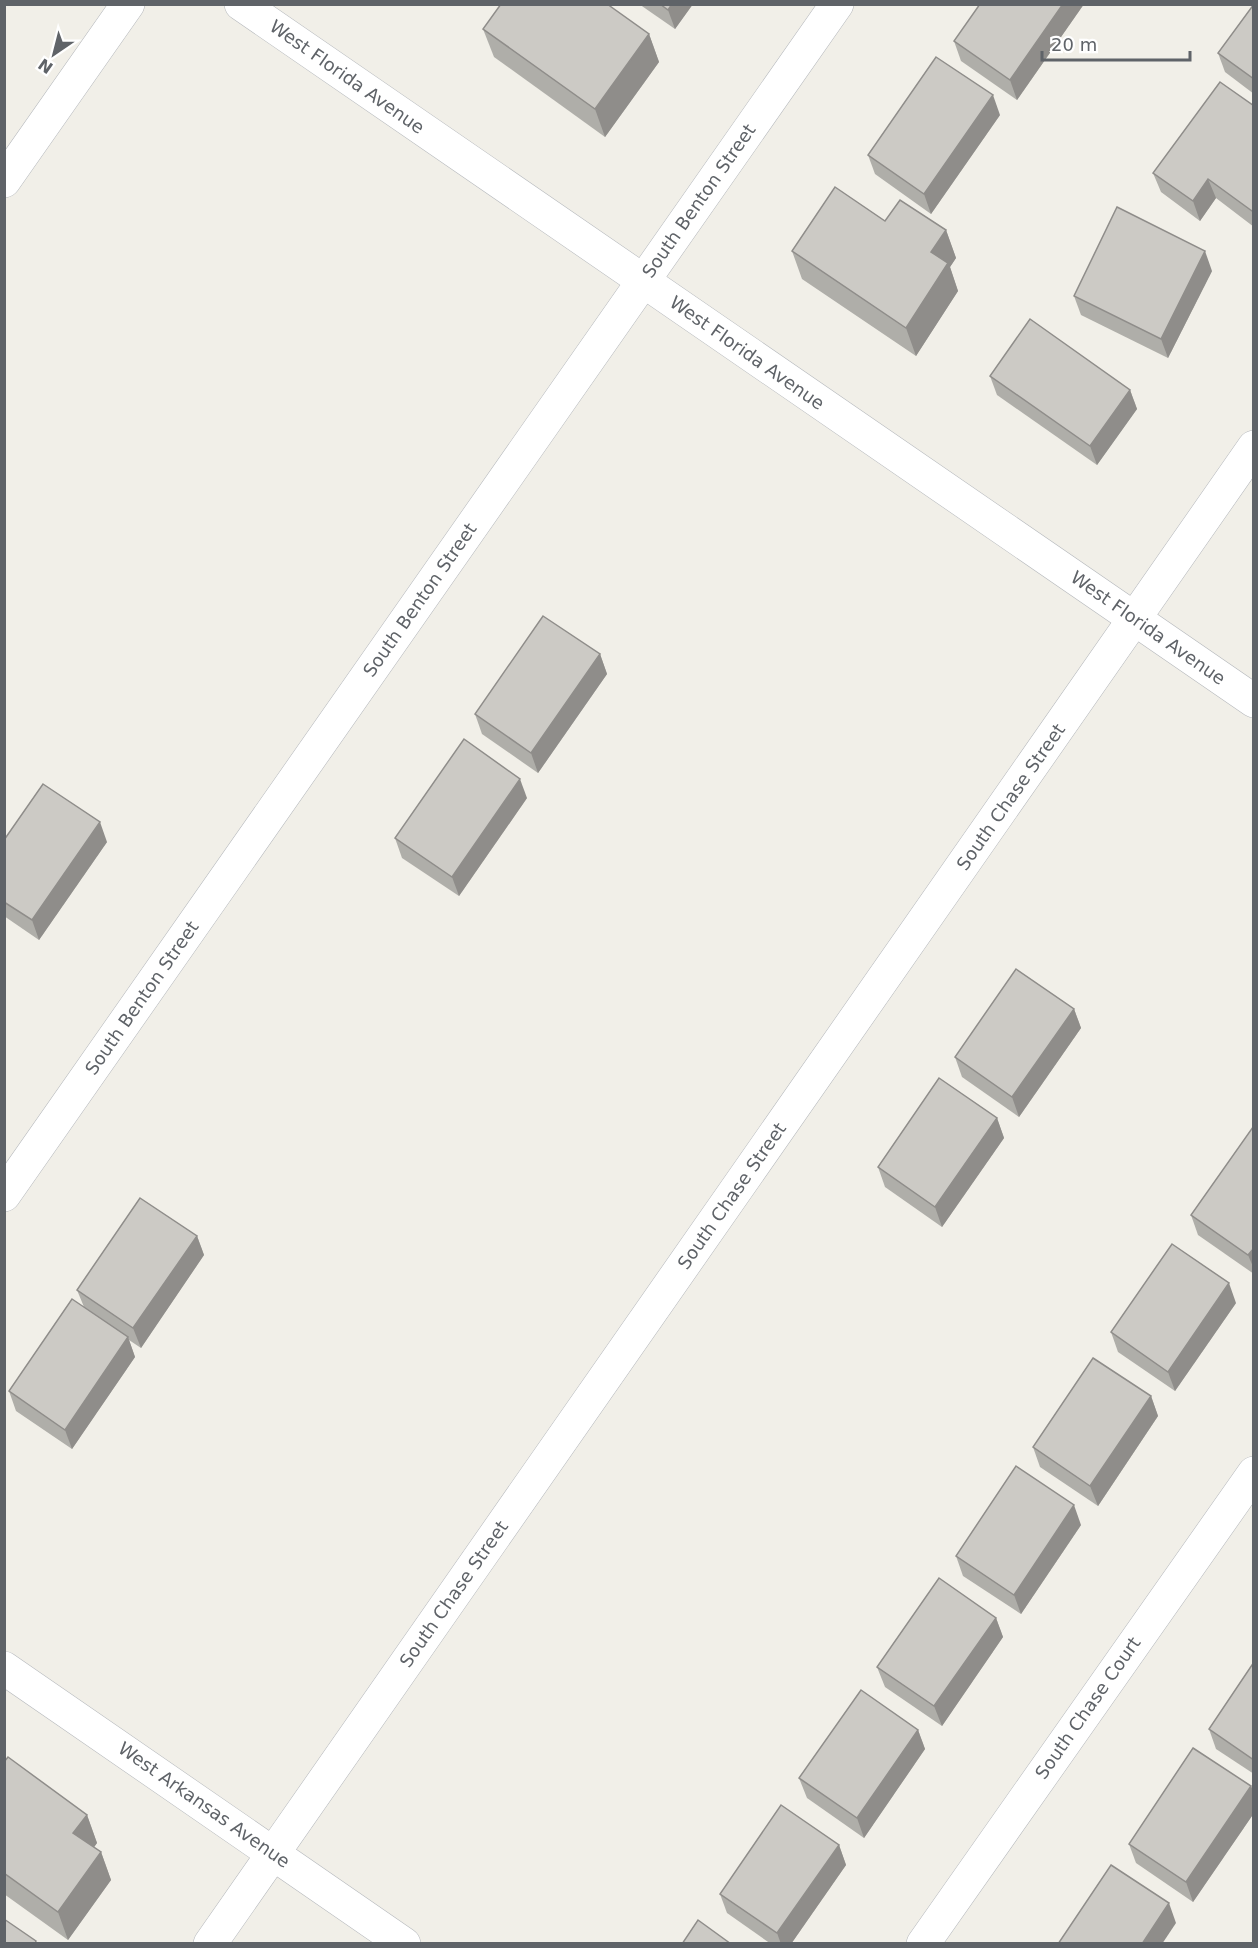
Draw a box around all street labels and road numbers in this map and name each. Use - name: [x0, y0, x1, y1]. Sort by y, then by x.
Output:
- street label: West Florida Avenue: [266, 15, 429, 138]
- street label: South Benton Street: [638, 120, 760, 282]
- street label: West Florida Avenue: [666, 291, 829, 414]
- street label: South Benton Street: [359, 519, 481, 681]
- street label: West Florida Avenue: [1067, 566, 1230, 689]
- street label: South Chase Street: [952, 719, 1069, 874]
- street label: South Benton Street: [81, 917, 203, 1079]
- street label: South Chase Street: [673, 1118, 790, 1273]
- street label: South Chase Street: [395, 1516, 512, 1671]
- street label: South Chase Court: [1031, 1633, 1145, 1783]
- street label: West Arkansas Avenue: [114, 1737, 294, 1872]

